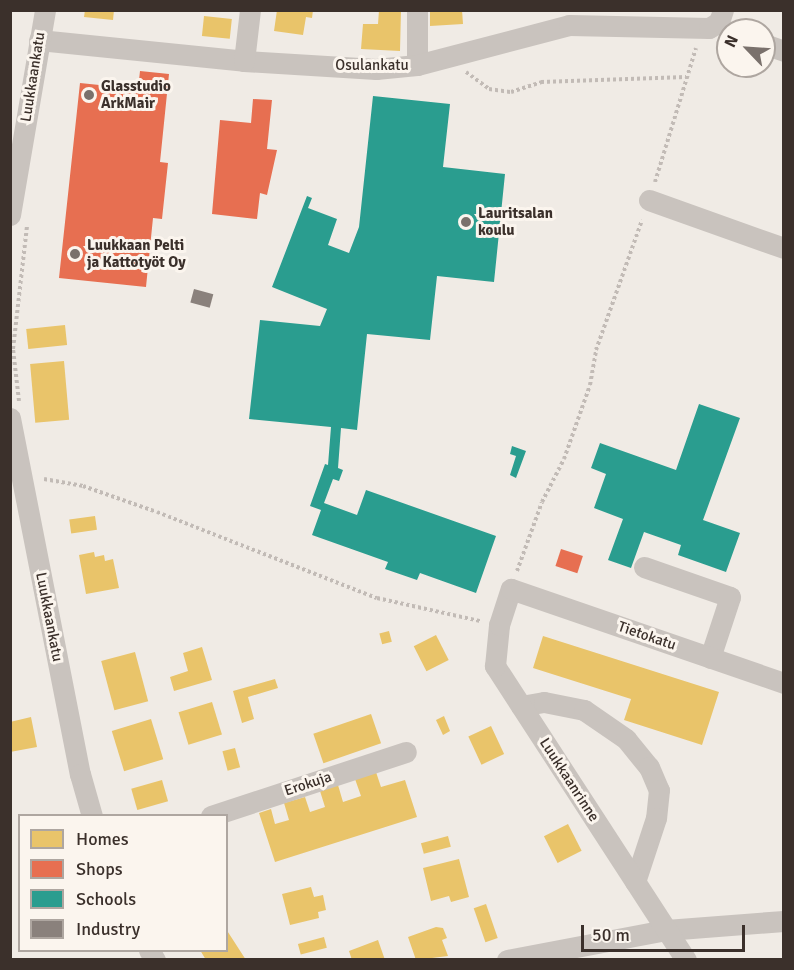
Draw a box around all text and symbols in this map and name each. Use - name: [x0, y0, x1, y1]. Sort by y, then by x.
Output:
- north arrow: [716, 18, 776, 78]
- street label: Luukkaankatu: [17, 31, 49, 123]
- text: N: [720, 32, 743, 51]
- street label: Osulankatu: [335, 57, 409, 75]
- place label: Glasstudio ArkMair: [101, 77, 171, 112]
- marker: Glasstudio ArkMair: [82, 88, 96, 102]
- place label: Lauritsalan koulu: [478, 204, 553, 239]
- marker: Lauritsalan koulu: [459, 215, 473, 229]
- place label: Luukkaan Pelti ja Kattotyöt Oy: [87, 236, 186, 271]
- marker: Luukkaan Pelti ja Kattotyöt Oy: [68, 247, 82, 261]
- street label: Luukkaankatu: [32, 571, 66, 663]
- street label: Tietokatu: [616, 618, 678, 654]
- street label: Luukkaanrinne: [535, 735, 603, 825]
- street label: Erokuja: [282, 768, 334, 800]
- legend: [18, 814, 228, 952]
- text: Homes: [76, 828, 129, 850]
- text: Shops: [76, 858, 123, 880]
- text: Schools: [76, 888, 136, 910]
- scale bar: [584, 913, 748, 951]
- text: Industry: [76, 918, 140, 940]
- text: 50 m: [592, 924, 630, 946]

